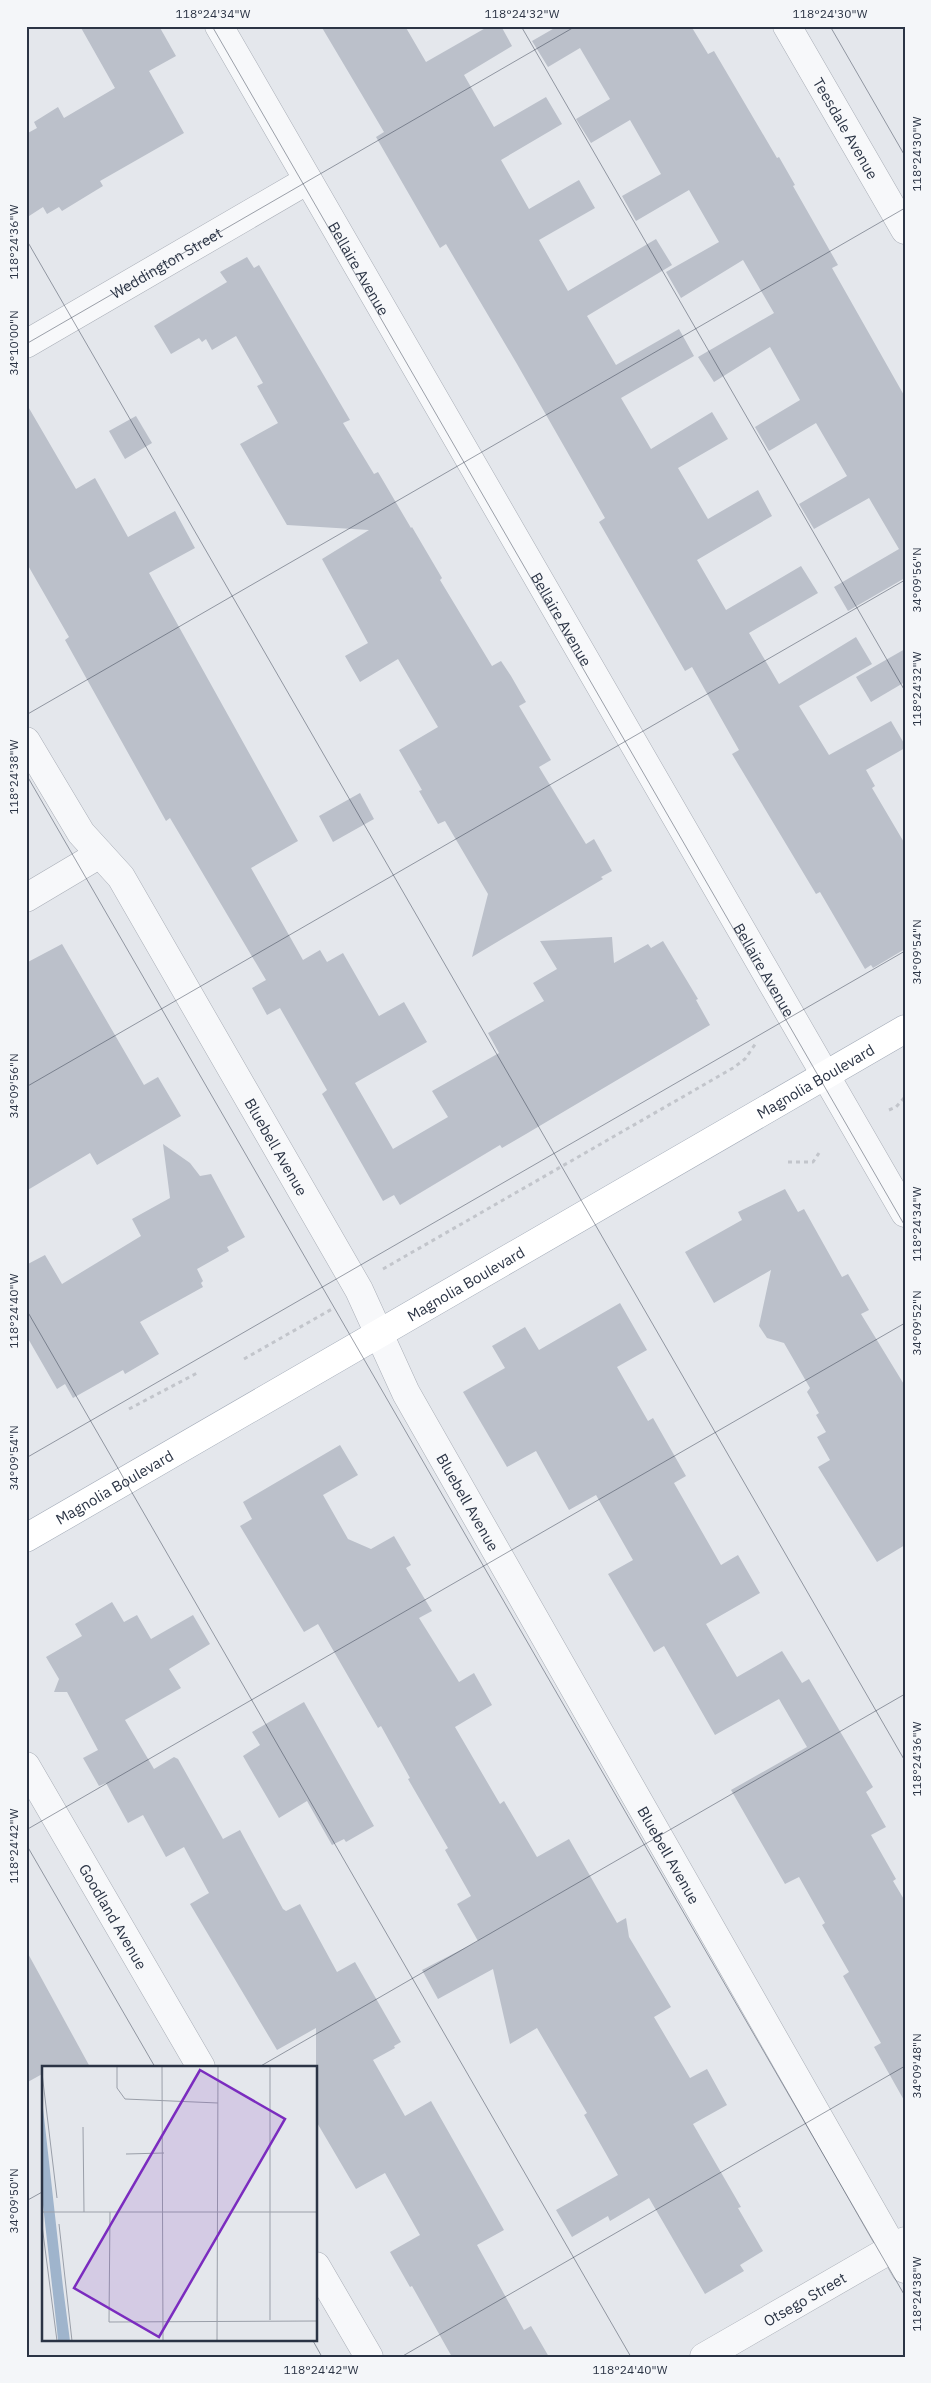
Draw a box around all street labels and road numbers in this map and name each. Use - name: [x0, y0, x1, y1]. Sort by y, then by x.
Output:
- street label: Teesdale Avenue: [809, 74, 883, 182]
- street label: Bellaire Avenue: [325, 218, 394, 319]
- street label: Weddington Street: [107, 223, 225, 302]
- street label: Bellaire Avenue: [527, 569, 596, 669]
- street label: Bellaire Avenue: [730, 919, 799, 1020]
- street label: Magnolia Boulevard: [753, 1039, 877, 1122]
- street label: Bluebell Avenue: [241, 1095, 312, 1199]
- street label: Magnolia Boulevard: [403, 1242, 528, 1325]
- street label: Magnolia Boulevard: [52, 1445, 177, 1528]
- street label: Bluebell Avenue: [433, 1450, 503, 1554]
- street label: Bluebell Avenue: [634, 1803, 704, 1907]
- street label: Goodland Avenue: [75, 1860, 152, 1973]
- street label: Otsego Street: [760, 2268, 849, 2330]

